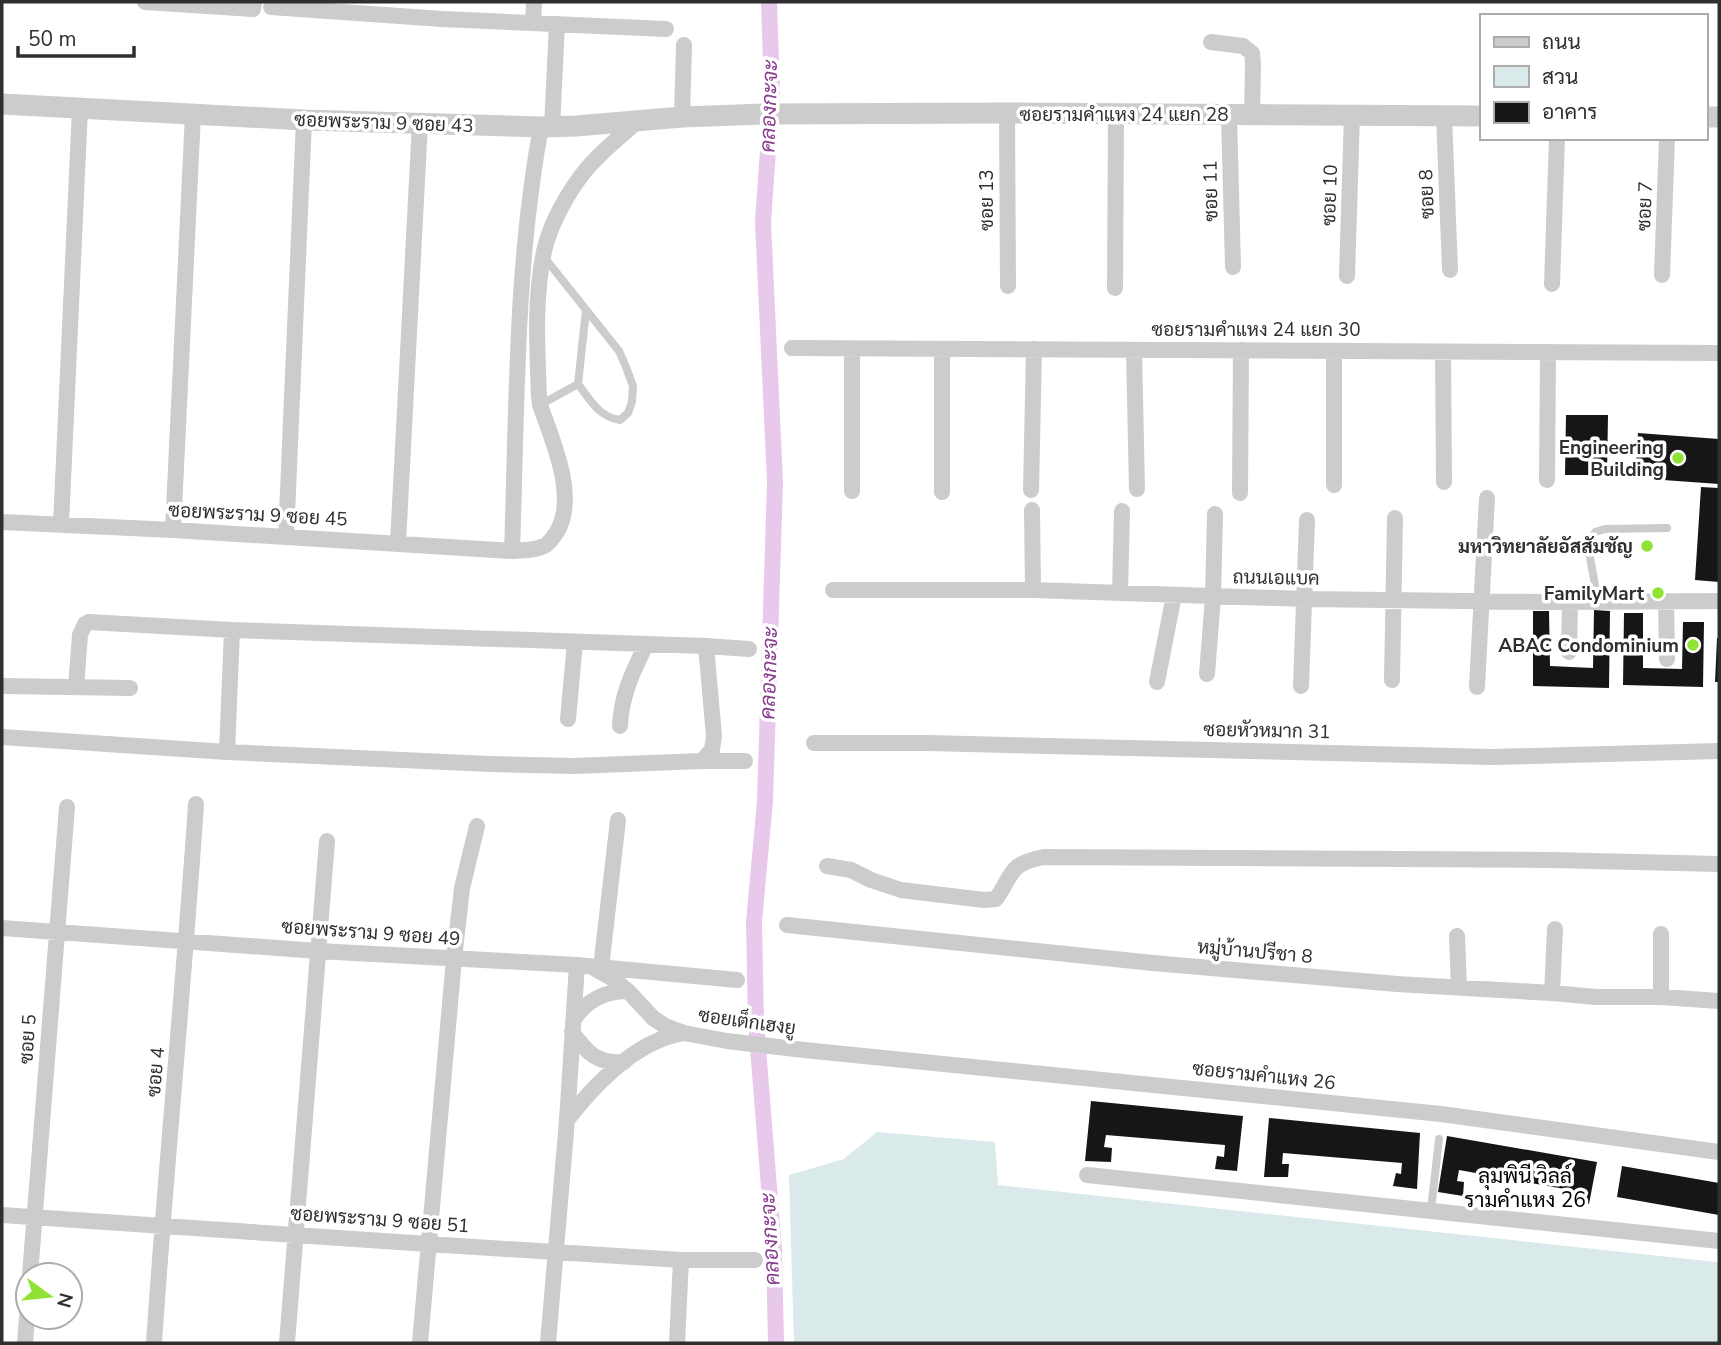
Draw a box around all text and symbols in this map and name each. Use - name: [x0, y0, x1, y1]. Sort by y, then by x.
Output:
- scale bar: [18, 14, 133, 58]
- legend: [1480, 14, 1707, 140]
- text: 50 m: [28, 25, 77, 53]
- text: ถนน: [1542, 28, 1581, 56]
- water label: คลองกะจะ: [753, 58, 785, 153]
- text: สวน: [1542, 63, 1578, 91]
- text: อาคาร: [1542, 98, 1598, 126]
- street label: ซอยรามคำแหง 24 แยก 28: [1019, 102, 1229, 128]
- street label: ซอยพระราม 9 ซอย 43: [294, 107, 474, 139]
- street label: ซอย 11: [1197, 160, 1225, 222]
- street label: ซอย 10: [1316, 164, 1344, 226]
- street label: ซอย 13: [974, 169, 1000, 231]
- street label: ซอย 8: [1413, 169, 1441, 219]
- street label: ซอย 7: [1631, 181, 1659, 231]
- street label: ซอยรามคำแหง 24 แยก 30: [1151, 317, 1361, 343]
- place label: Engineering Building: [1559, 435, 1664, 483]
- marker: Engineering Building: [1670, 450, 1686, 466]
- street label: ซอยพระราม 9 ซอย 45: [168, 497, 348, 533]
- place label: มหาวิทยาลัยอัสสัมชัญ: [1458, 534, 1633, 560]
- marker: มหาวิทยาลัยอัสสัมชัญ: [1639, 538, 1655, 554]
- street label: ถนนเอแบค: [1232, 564, 1320, 592]
- place label: FamilyMart: [1544, 581, 1645, 607]
- marker: FamilyMart: [1650, 585, 1666, 601]
- water label: คลองกะจะ: [753, 625, 785, 720]
- place label: ABAC Condominium: [1498, 633, 1679, 659]
- marker: ABAC Condominium: [1685, 637, 1701, 653]
- street label: ซอยหัวหมาก 31: [1203, 717, 1331, 745]
- street label: ซอยพระราม 9 ซอย 49: [281, 914, 461, 952]
- street label: หมู่บ้านปรีชา 8: [1196, 934, 1314, 970]
- street label: ซอยเต็กเฮงยู: [696, 1001, 797, 1042]
- street label: ซอย 5: [13, 1013, 43, 1065]
- street label: ซอย 4: [141, 1046, 171, 1098]
- street label: ซอยรามคำแหง 26: [1191, 1056, 1337, 1096]
- district label: ลุมพินี วิลล์ รามคำแหง 26: [1464, 1162, 1586, 1214]
- water label: คลองกะจะ: [754, 1191, 786, 1286]
- street label: ซอยพระราม 9 ซอย 51: [290, 1201, 470, 1239]
- north arrow: [14, 1261, 84, 1331]
- text: N: [50, 1290, 79, 1310]

